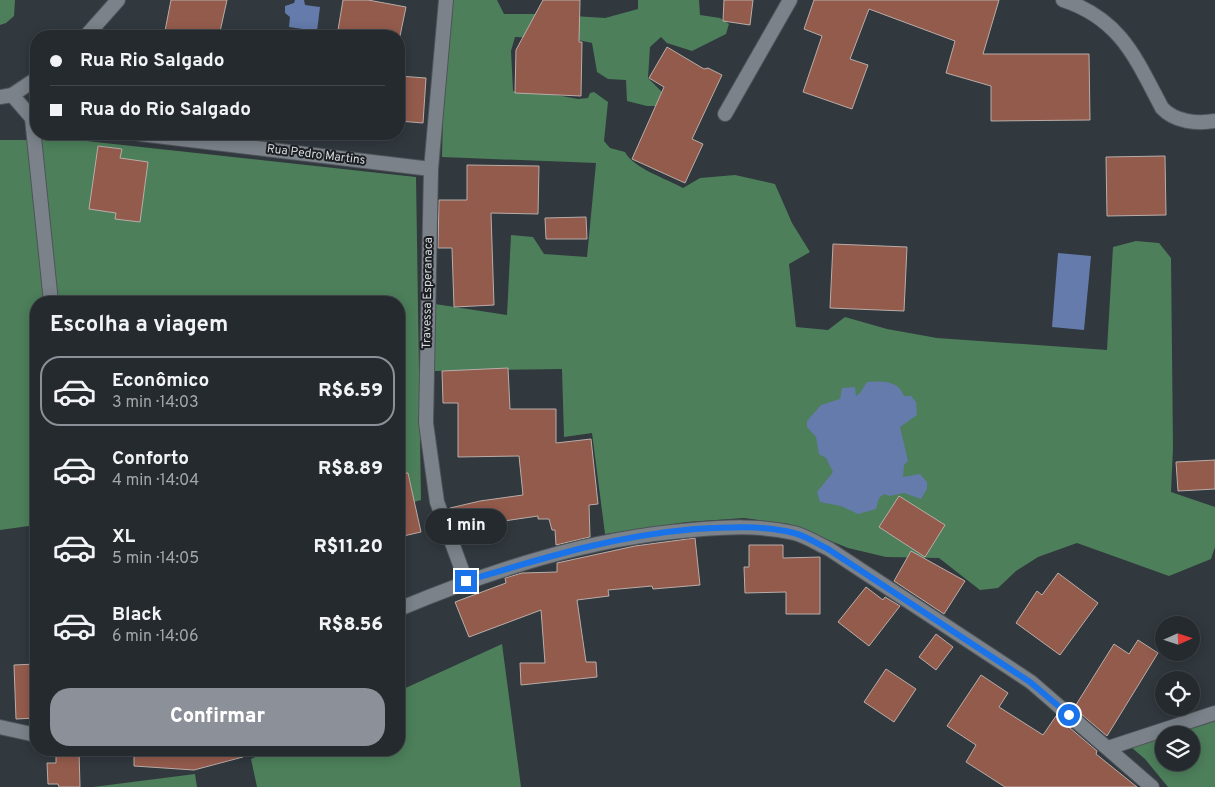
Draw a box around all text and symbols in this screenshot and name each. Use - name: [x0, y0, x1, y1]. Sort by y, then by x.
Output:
- text: Rua Rio Salgado: [80, 49, 225, 73]
- text: Rua do Rio Salgado: [80, 98, 251, 122]
- street label: Rua Pedro Martins: [266, 141, 366, 169]
- street label: Travessa Esperanaca: [419, 237, 437, 349]
- text: Escolha a viagem: [50, 312, 228, 339]
- icon: car: [52, 369, 97, 414]
- text: Econômico: [112, 369, 209, 393]
- text: R$6.59: [318, 379, 383, 403]
- text: 3 min · 14:03: [112, 393, 199, 413]
- icon: car: [52, 447, 97, 492]
- text: Conforto: [112, 447, 189, 471]
- text: R$8.89: [318, 457, 383, 481]
- text: 4 min · 14:04: [112, 471, 199, 491]
- callout: 1 min: [425, 508, 507, 544]
- text: 1 min: [446, 516, 486, 536]
- icon: car: [52, 525, 97, 570]
- text: XL: [112, 525, 135, 549]
- text: R$11.20: [314, 535, 383, 559]
- text: 5 min · 14:05: [112, 549, 199, 569]
- route end: [455, 570, 477, 592]
- icon: car: [52, 603, 97, 648]
- text: Black: [112, 603, 162, 627]
- text: R$8.56: [319, 613, 383, 637]
- north arrow: [1155, 616, 1200, 661]
- map controls: [1155, 616, 1200, 771]
- text: 6 min · 14:06: [112, 627, 198, 647]
- button: locate: [1155, 671, 1200, 716]
- button: Confirmar: [50, 688, 385, 746]
- route start: [1058, 704, 1080, 726]
- button: layers: [1155, 726, 1200, 771]

